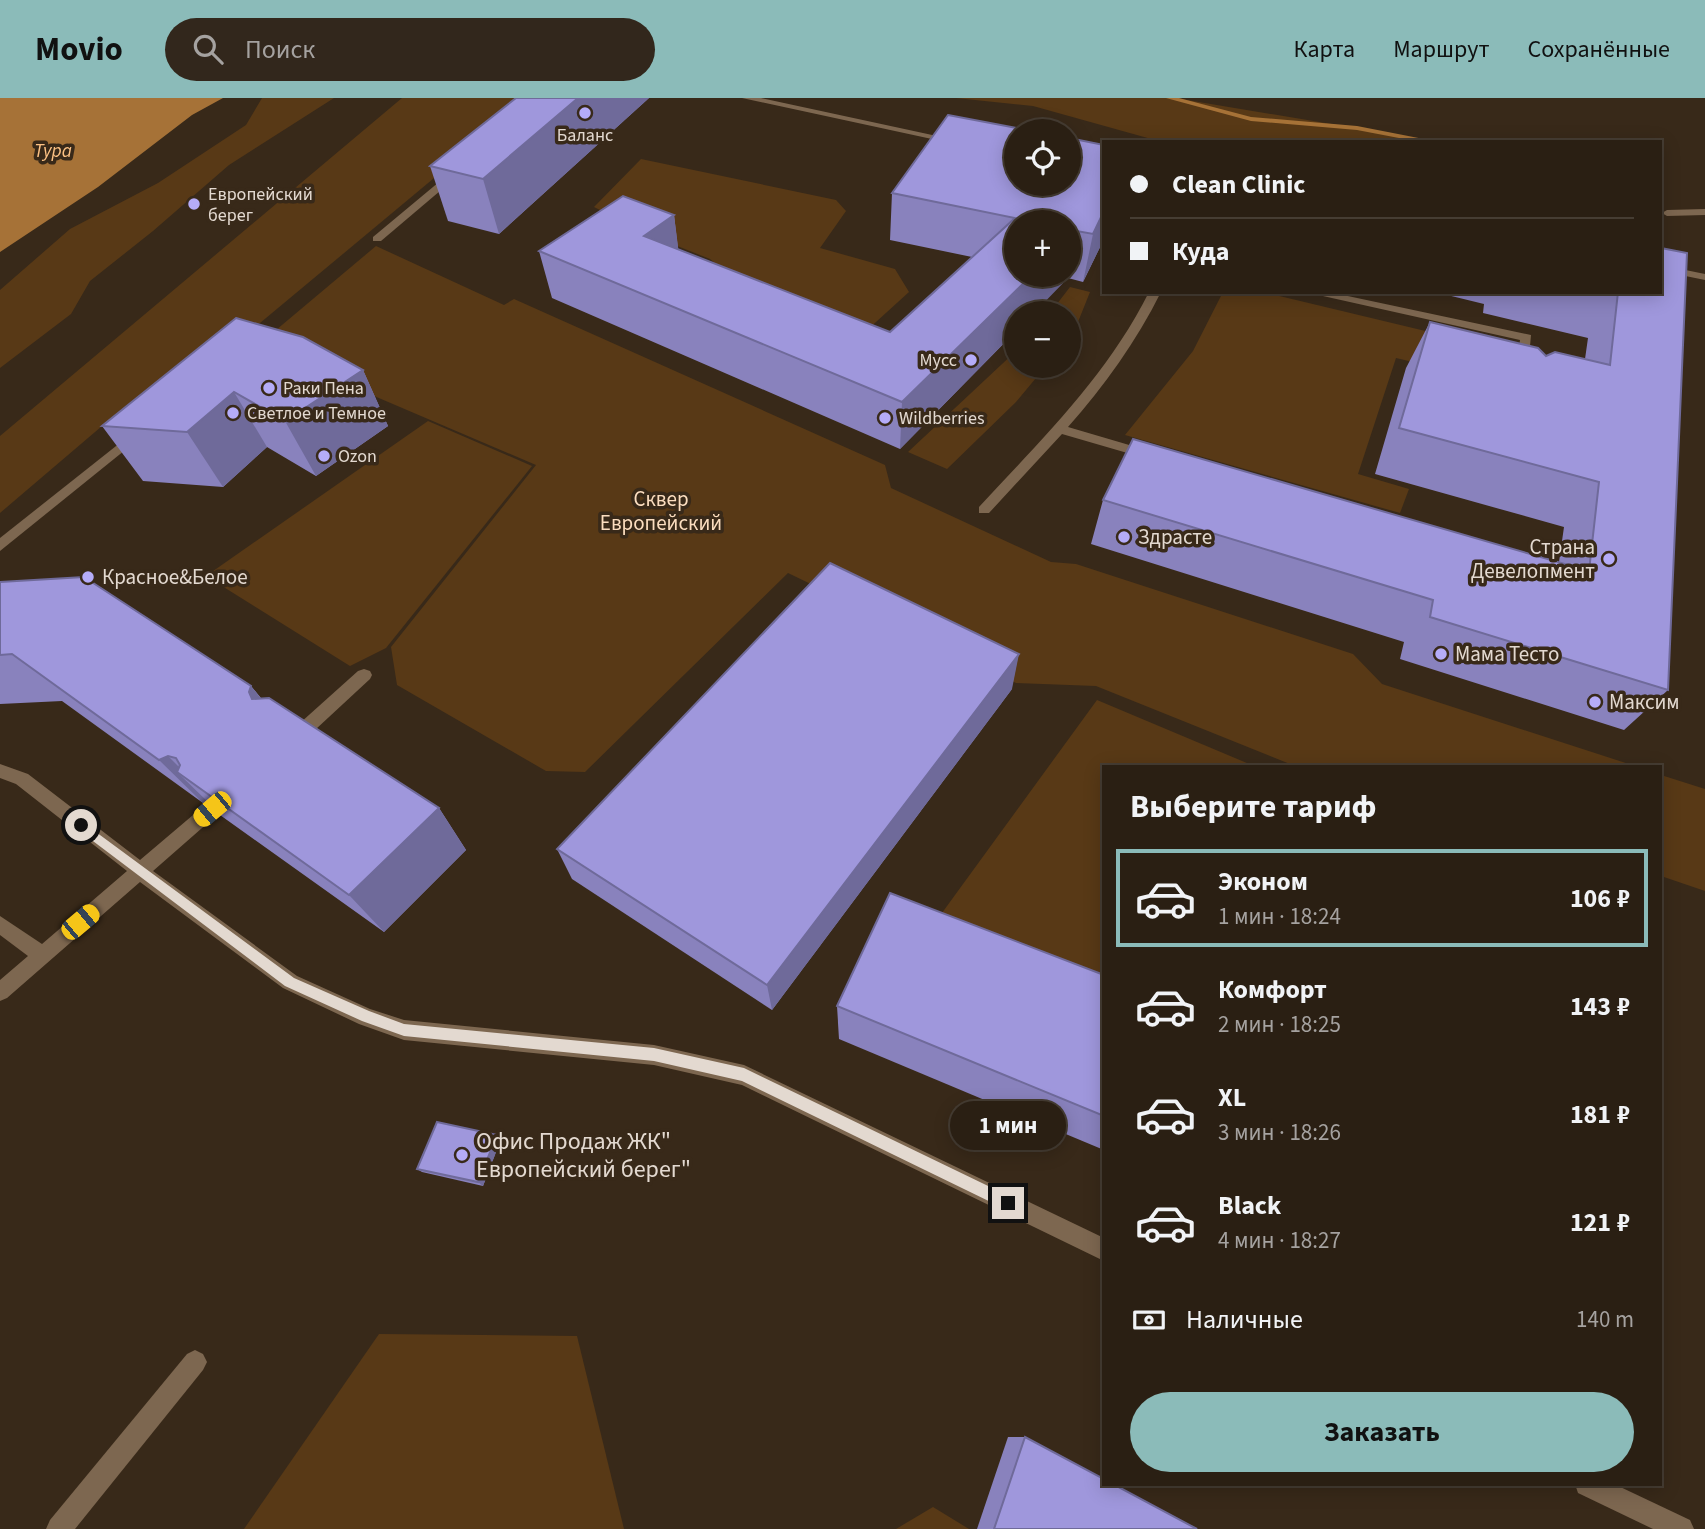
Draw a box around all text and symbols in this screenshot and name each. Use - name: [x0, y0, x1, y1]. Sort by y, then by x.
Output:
- search box: [165, 18, 655, 81]
- text: Movio: [35, 26, 123, 73]
- icon: search: [189, 30, 227, 68]
- text: Поиск: [245, 31, 315, 68]
- text: Карта: [1294, 32, 1355, 67]
- text: Маршрут: [1393, 32, 1489, 67]
- text: Сохранённые: [1527, 32, 1670, 67]
- marker: Баланс: [577, 105, 593, 121]
- map controls: [1004, 119, 1081, 378]
- button: locate: [1004, 119, 1081, 196]
- place label: Баланс: [557, 123, 613, 148]
- water label: Тура: [34, 138, 72, 165]
- text: Clean Clinic: [1172, 166, 1305, 203]
- place label: Европейский берег: [208, 182, 313, 228]
- marker: Европейский берег: [186, 196, 202, 212]
- button: +: [1004, 210, 1081, 287]
- text: Куда: [1172, 233, 1230, 270]
- button: −: [1004, 301, 1081, 378]
- place label: Мусс: [920, 348, 957, 373]
- marker: Мусс: [963, 352, 979, 368]
- place label: Раки Пена: [283, 376, 364, 401]
- marker: Раки Пена: [261, 380, 277, 396]
- place label: Светлое и Темное: [247, 401, 386, 426]
- marker: Светлое и Темное: [225, 405, 241, 421]
- place label: Wildberries: [899, 406, 984, 431]
- marker: Wildberries: [877, 410, 893, 426]
- place label: Ozon: [338, 444, 377, 469]
- marker: Ozon: [316, 448, 332, 464]
- park label: Сквер Европейский: [600, 484, 722, 538]
- place label: Здрасте: [1138, 522, 1212, 552]
- marker: Здрасте: [1116, 529, 1132, 545]
- place label: Страна Девелопмент: [1471, 532, 1595, 586]
- marker: Страна Девелопмент: [1601, 551, 1617, 567]
- place label: Красное&Белое: [102, 562, 248, 592]
- marker: Красное&Белое: [80, 569, 96, 585]
- place label: Мама Тесто: [1455, 639, 1559, 669]
- marker: Мама Тесто: [1433, 646, 1449, 662]
- place label: Максим: [1609, 687, 1680, 717]
- marker: Максим: [1587, 694, 1603, 710]
- text: Выберите тариф: [1130, 784, 1377, 830]
- car: [190, 787, 235, 831]
- route start: [65, 809, 97, 841]
- text: Эконом: [1218, 863, 1308, 900]
- icon: car: [1134, 867, 1197, 930]
- text: 106 ₽: [1570, 880, 1630, 917]
- car: [58, 900, 103, 944]
- text: 1 мин · 18:24: [1218, 900, 1341, 933]
- text: Комфорт: [1218, 971, 1327, 1008]
- icon: car: [1134, 975, 1197, 1038]
- text: 143 ₽: [1570, 988, 1630, 1025]
- text: 2 мин · 18:25: [1218, 1008, 1341, 1041]
- text: XL: [1218, 1079, 1246, 1116]
- icon: car: [1134, 1083, 1197, 1146]
- text: 181 ₽: [1570, 1096, 1630, 1133]
- callout: 1 мин: [950, 1102, 1066, 1150]
- text: 1 мин: [979, 1109, 1037, 1142]
- text: 3 мин · 18:26: [1218, 1116, 1341, 1149]
- place label: Офис Продаж ЖК" Европейский берег": [476, 1124, 691, 1187]
- marker: Офис Продаж ЖК" Европейский берег": [454, 1147, 470, 1163]
- route end: [992, 1187, 1024, 1219]
- text: Black: [1218, 1187, 1281, 1224]
- icon: car: [1134, 1191, 1197, 1254]
- text: 121 ₽: [1570, 1204, 1630, 1241]
- text: 4 мин · 18:27: [1218, 1224, 1341, 1257]
- icon: cash: [1130, 1301, 1168, 1339]
- text: Наличные: [1186, 1301, 1303, 1338]
- text: 140 m: [1576, 1303, 1634, 1336]
- button: Заказать: [1130, 1392, 1634, 1472]

